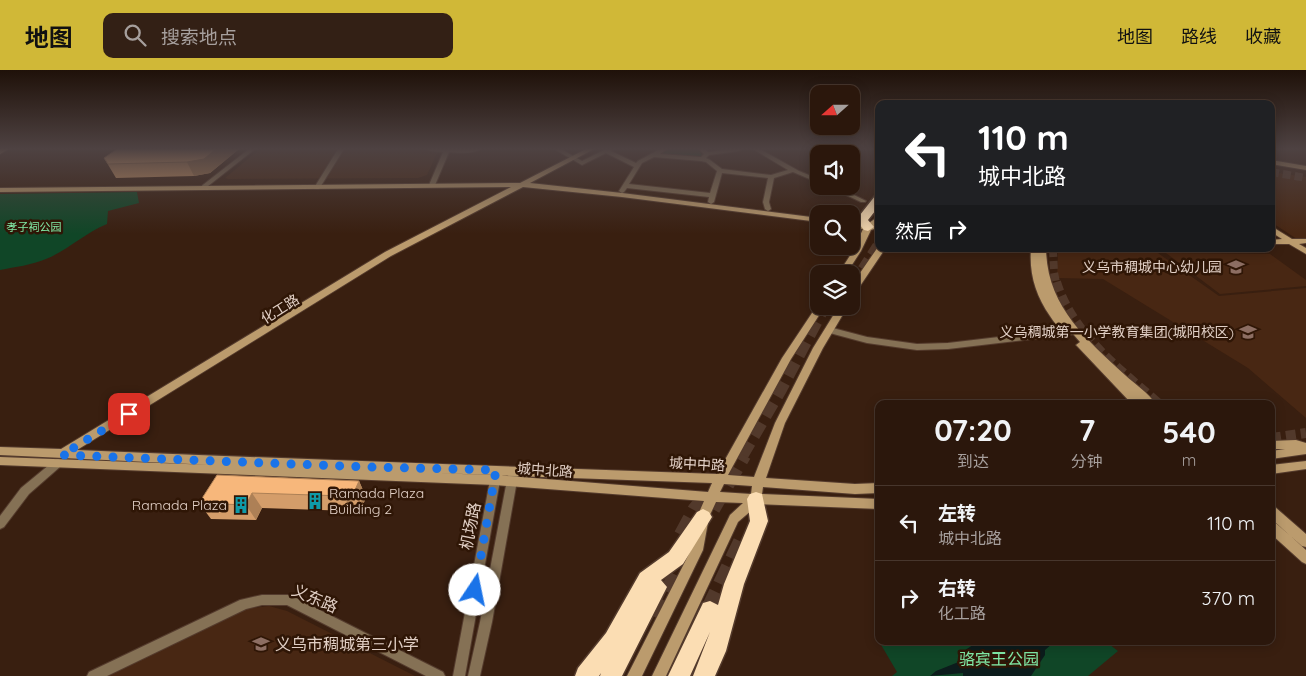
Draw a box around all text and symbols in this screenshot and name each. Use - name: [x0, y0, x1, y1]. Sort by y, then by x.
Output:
- search box: [103, 13, 453, 58]
- icon: search: [121, 21, 149, 49]
- text: 地图: [25, 22, 73, 52]
- text: 搜索地点: [161, 25, 237, 49]
- text: 地图: [1117, 25, 1153, 48]
- text: 路线: [1181, 25, 1217, 48]
- text: 收藏: [1245, 25, 1281, 48]
- north arrow: [810, 85, 860, 135]
- map controls: [810, 85, 860, 315]
- text: 110 m: [978, 115, 1069, 159]
- icon: left: [895, 120, 960, 185]
- button: sound: [810, 145, 860, 195]
- text: 城中北路: [978, 162, 1066, 190]
- button: search: [810, 205, 860, 255]
- icon: right: [943, 215, 971, 243]
- text: 然后: [895, 219, 933, 243]
- park label: 孝子祠公园: [7, 220, 62, 234]
- school or university icon: 义乌市稠城中心幼儿园: [1226, 257, 1246, 277]
- place label: 义乌市稠城中心幼儿园: [1082, 258, 1222, 276]
- button: layers: [810, 265, 860, 315]
- street label: 化工路: [257, 290, 303, 328]
- school or university icon: 义乌稠城第一小学教育集团(城阳校区): [1238, 322, 1258, 342]
- place label: 义乌稠城第一小学教育集团(城阳校区): [1000, 323, 1234, 341]
- pin: [108, 393, 150, 435]
- icon: arrive: [115, 400, 143, 428]
- text: 07:20: [934, 411, 1012, 449]
- text: 7: [1079, 411, 1095, 449]
- text: 540: [1162, 413, 1216, 451]
- text: m: [1182, 450, 1196, 470]
- text: 到达: [957, 451, 989, 471]
- text: 分钟: [1071, 451, 1103, 471]
- street label: 城中中路: [669, 454, 725, 474]
- street label: 城中北路: [516, 459, 574, 481]
- place label: Ramada Plaza Building 2: [329, 484, 424, 518]
- building icon: Ramada Plaza Building 2: [305, 491, 325, 511]
- building icon: Ramada Plaza: [231, 495, 251, 515]
- place label: Ramada Plaza: [132, 496, 227, 514]
- street label: 机场路: [456, 501, 484, 551]
- text: 左转: [938, 501, 976, 525]
- icon: left: [895, 509, 923, 537]
- text: 110 m: [1207, 511, 1255, 535]
- text: 城中北路: [938, 528, 1002, 548]
- position arrow: [448, 563, 500, 615]
- text: 右转: [938, 576, 976, 600]
- street label: 义东路: [289, 579, 341, 617]
- icon: right: [895, 584, 923, 612]
- text: 370 m: [1201, 586, 1255, 610]
- text: 化工路: [938, 603, 986, 623]
- school or university icon: 义乌市稠城第三小学: [251, 634, 271, 654]
- place label: 义乌市稠城第三小学: [275, 634, 419, 654]
- park label: 骆宾王公园: [959, 649, 1039, 669]

